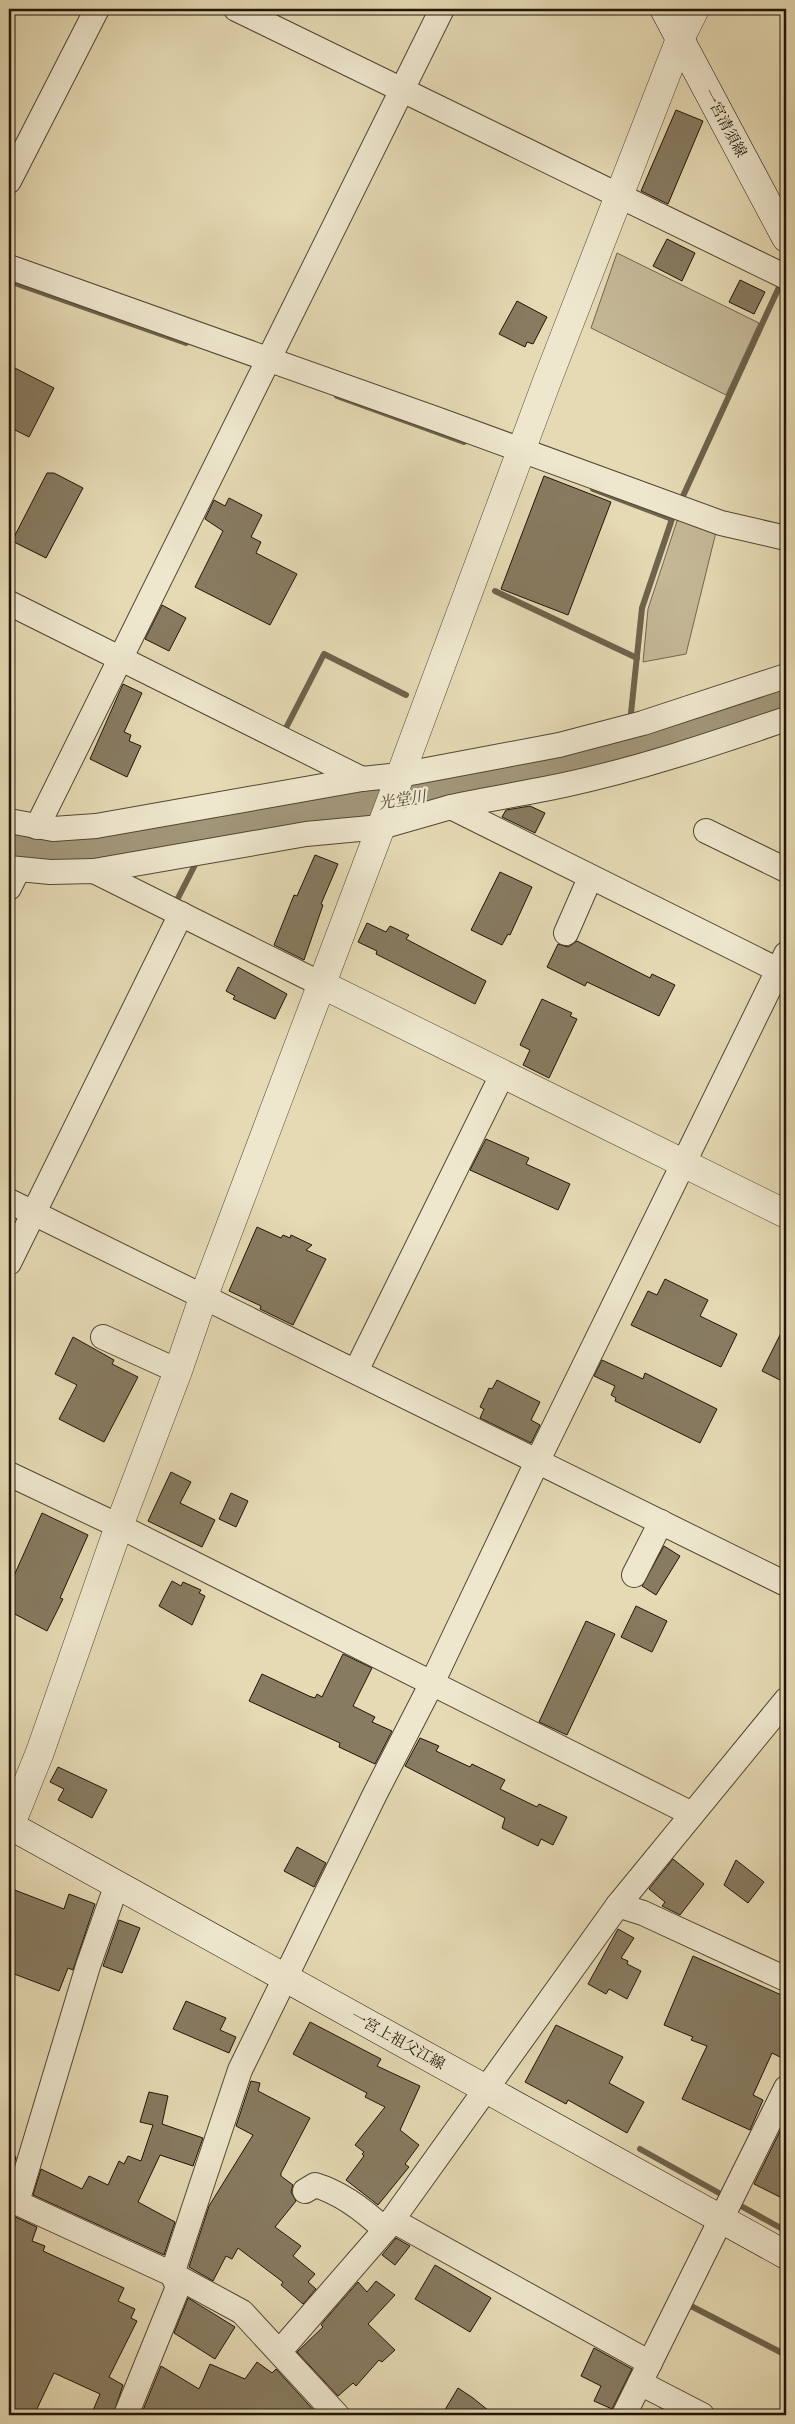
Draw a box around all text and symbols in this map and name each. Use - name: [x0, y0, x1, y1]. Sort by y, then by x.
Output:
- street label: 一宮清須線: [699, 86, 750, 160]
- water label: 光堂川: [377, 787, 429, 813]
- street label: 一宮上祖父江線: [348, 2008, 448, 2073]

